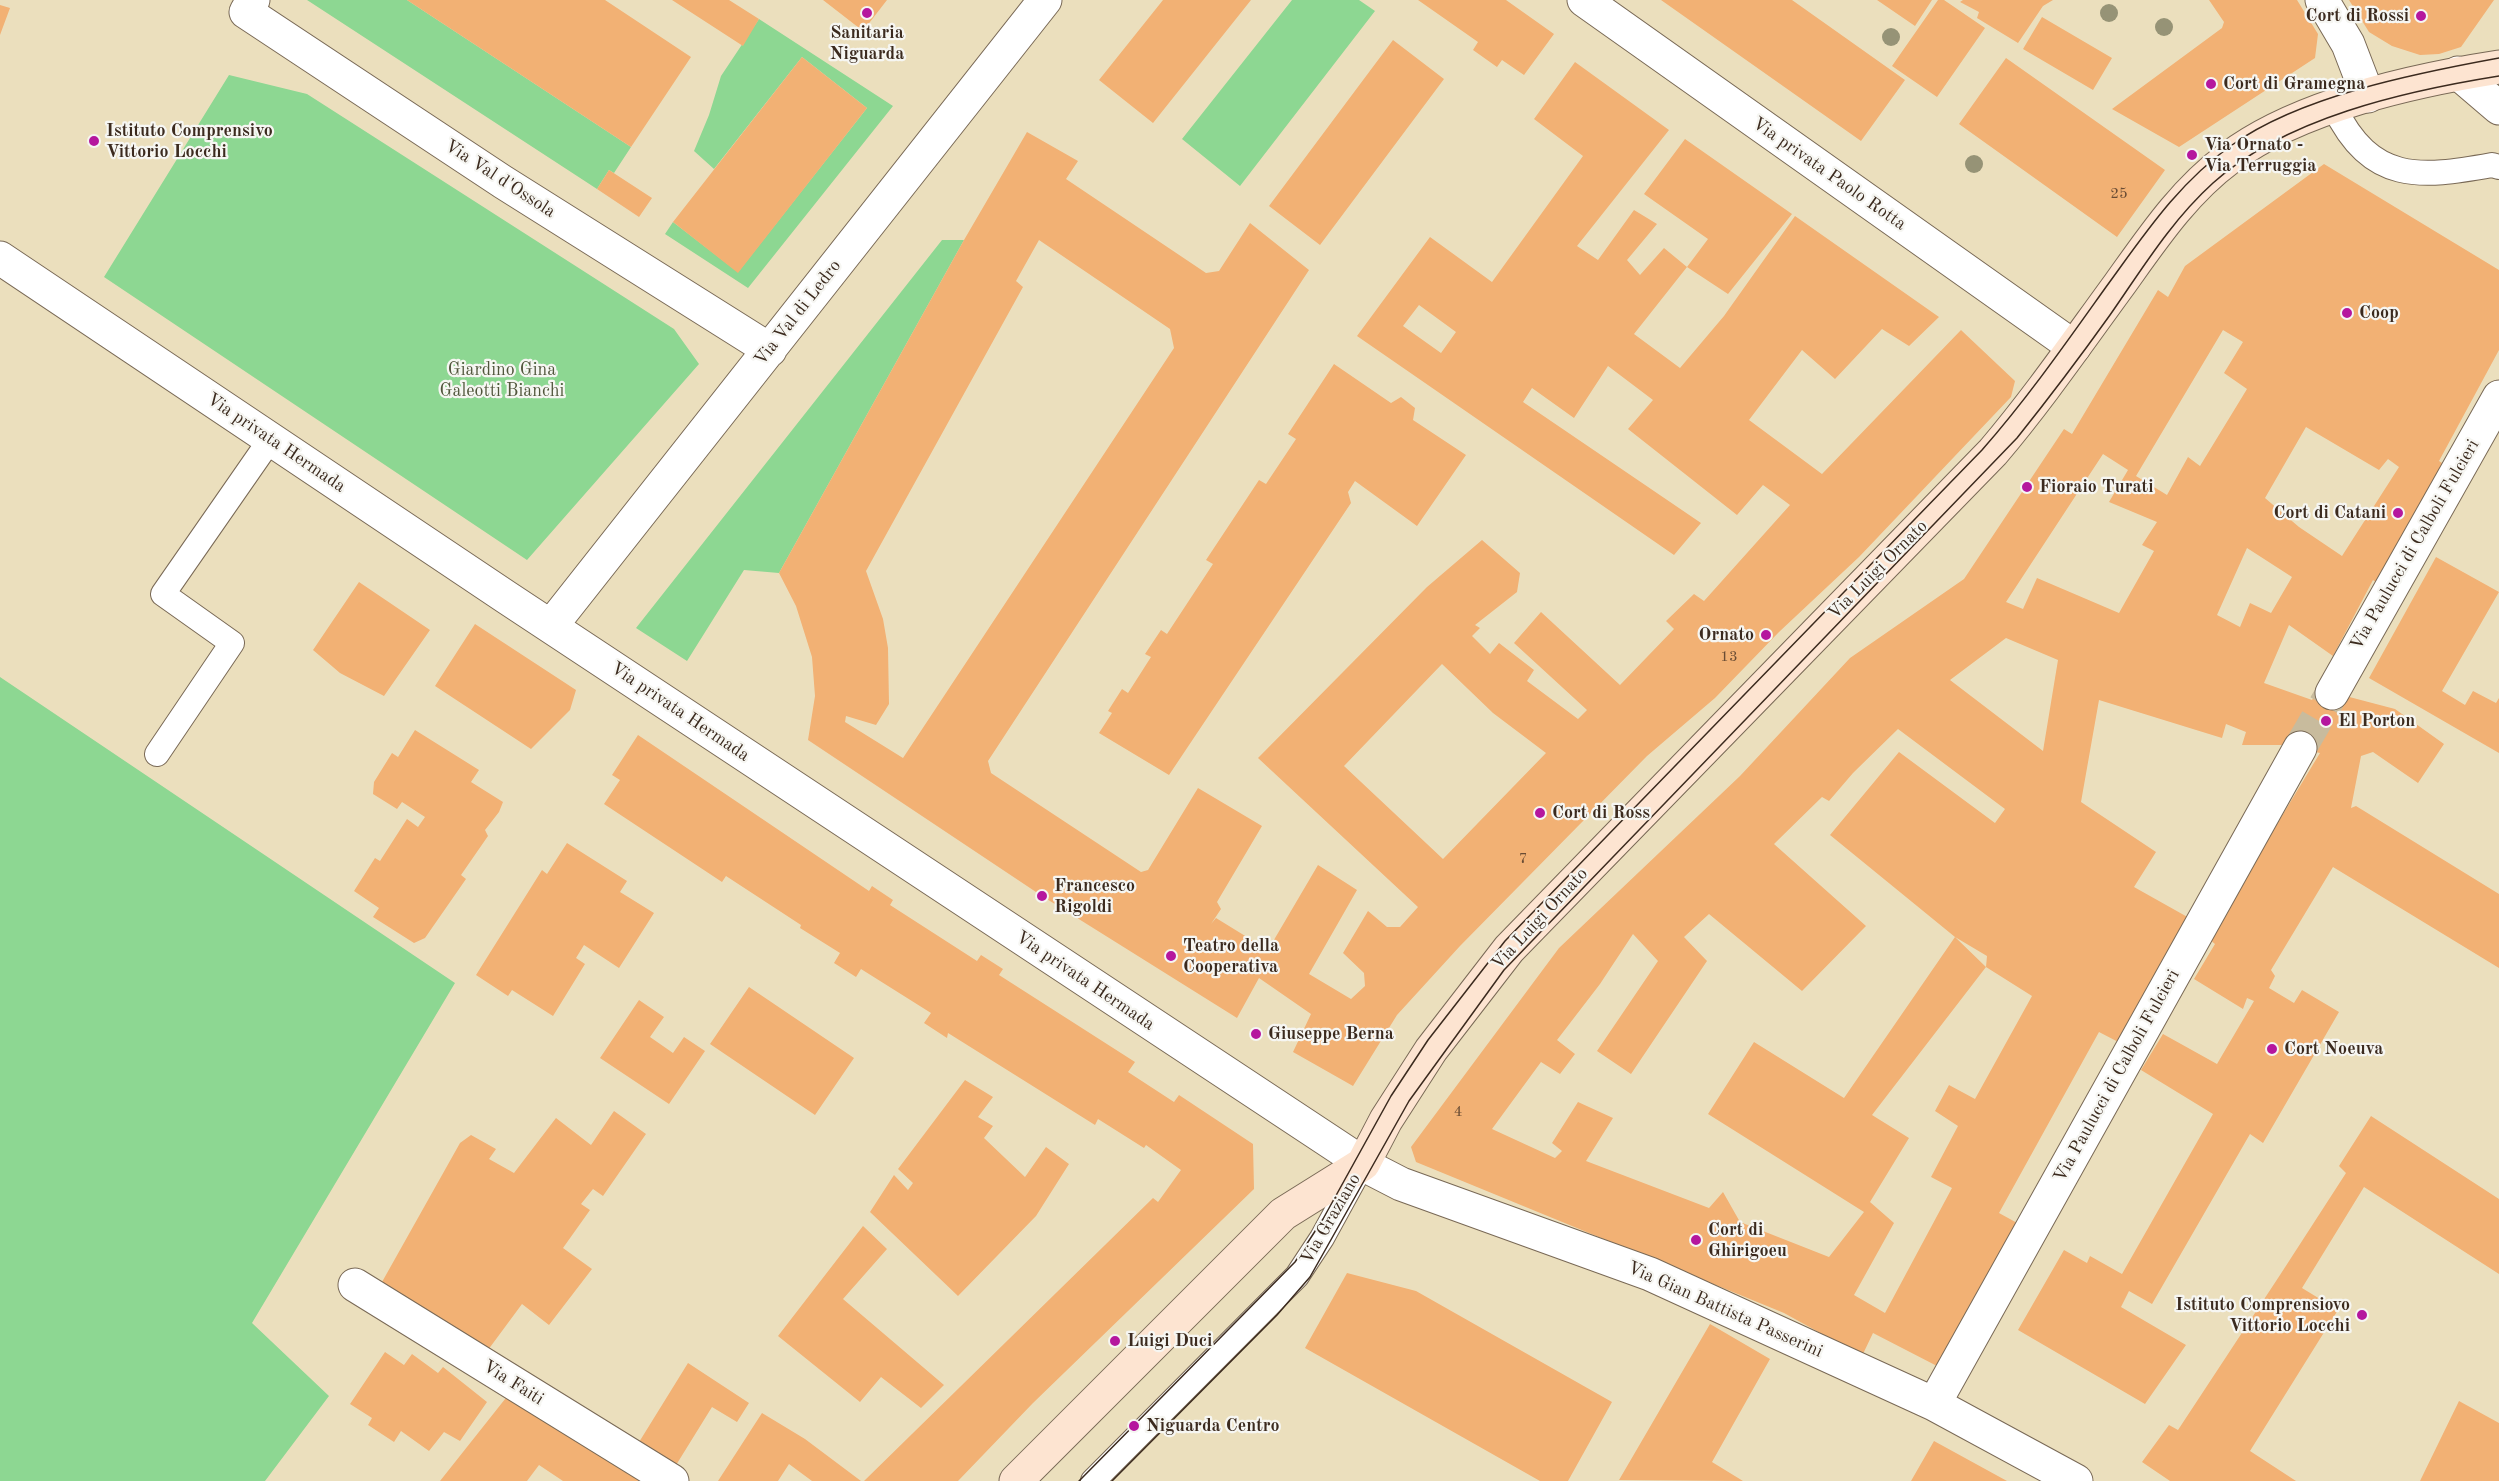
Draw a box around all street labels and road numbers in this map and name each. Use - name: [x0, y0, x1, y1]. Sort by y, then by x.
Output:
- street label: Via privata Paolo Rotta: [1748, 113, 1910, 235]
- street label: Via Val d'Ossola: [441, 135, 559, 223]
- street label: Via Val di Ledro: [750, 256, 846, 370]
- street label: Via privata Hermada: [202, 389, 350, 497]
- street label: Via Paulucci di Calboli Fulcieri: [2346, 436, 2484, 654]
- street label: Via Luigi Ornato: [1824, 516, 1932, 624]
- street label: Via privata Hermada: [606, 658, 754, 766]
- street label: Via Luigi Ornato: [1487, 863, 1593, 975]
- street label: Via privata Hermada: [1011, 927, 1159, 1035]
- street label: Via Paulucci di Calboli Fulcieri: [2049, 966, 2185, 1186]
- street label: Via Graziano: [1296, 1170, 1366, 1268]
- street label: Via Gian Battista Passerini: [1624, 1257, 1826, 1363]
- street label: Via Faiti: [479, 1356, 547, 1410]

